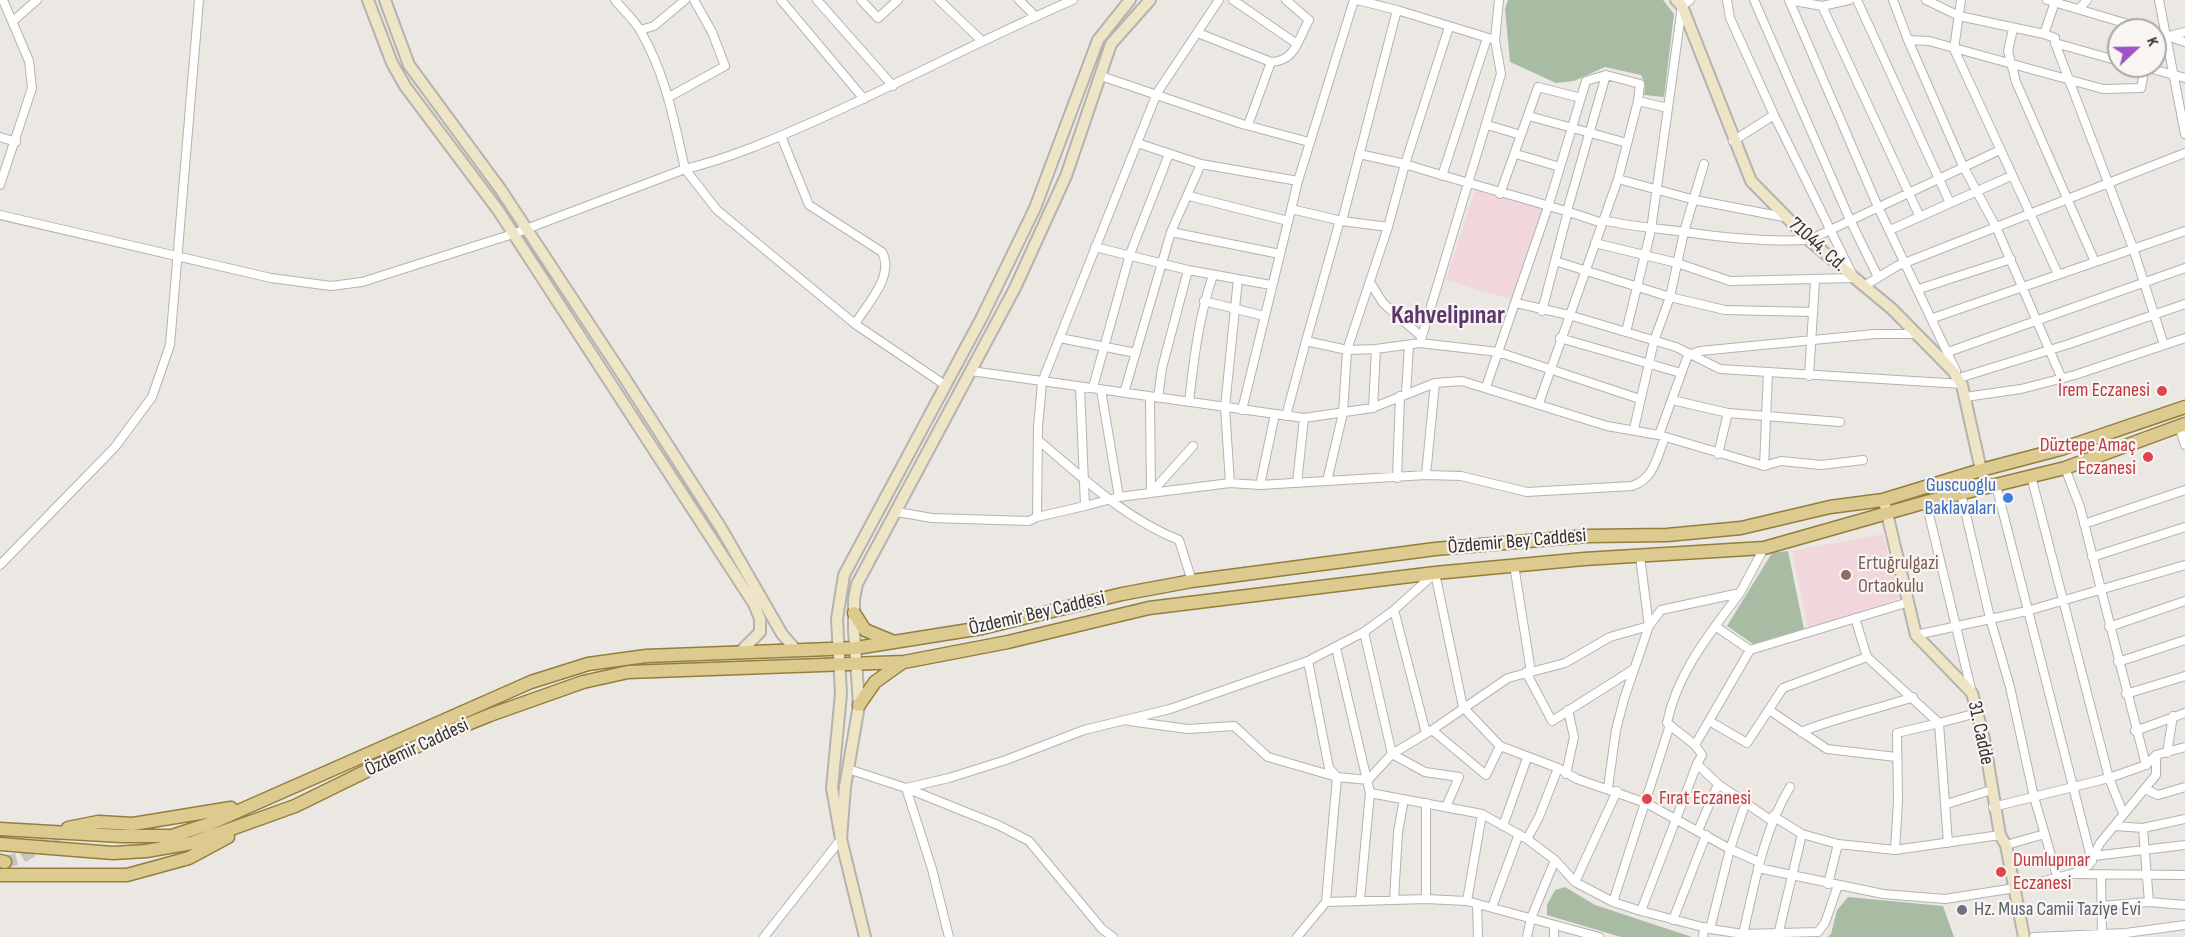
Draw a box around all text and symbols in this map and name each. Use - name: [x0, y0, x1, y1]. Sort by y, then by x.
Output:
- north arrow: [2107, 18, 2167, 78]
- text: K: [2142, 35, 2163, 49]
- street label: 71044. Cd.: [1783, 213, 1851, 277]
- district label: Kahvelipınar: [1391, 300, 1505, 332]
- place label: İrem Eczanesi: [2058, 379, 2150, 403]
- marker: İrem Eczanesi: [2155, 384, 2169, 398]
- place label: Düztepe Amaç Eczanesi: [2040, 434, 2136, 481]
- marker: Düztepe Amaç Eczanesi: [2141, 450, 2155, 464]
- place label: Guscuoglu Baklavaları: [1924, 474, 1996, 521]
- marker: Guscuoglu Baklavaları: [2001, 491, 2015, 505]
- street label: Özdemir Bey Caddesi: [1447, 524, 1587, 560]
- place label: Ertuğrulgazi Ortaokulu: [1858, 552, 1939, 599]
- marker: Ertuğrulgazi Ortaokulu: [1839, 568, 1853, 582]
- street label: Özdemir Bey Caddesi: [967, 587, 1107, 641]
- street label: 31. Cadde: [1962, 699, 1998, 767]
- street label: Özdemir Caddesi: [361, 714, 473, 782]
- place label: Fırat Eczanesi: [1659, 787, 1751, 811]
- marker: Fırat Eczanesi: [1640, 792, 1654, 806]
- place label: Dumlupınar Eczanesi: [2013, 849, 2090, 896]
- marker: Dumlupınar Eczanesi: [1994, 865, 2008, 879]
- place label: Hz. Musa Camii Taziye Evi: [1974, 898, 2141, 922]
- marker: Hz. Musa Camii Taziye Evi: [1955, 903, 1969, 917]

